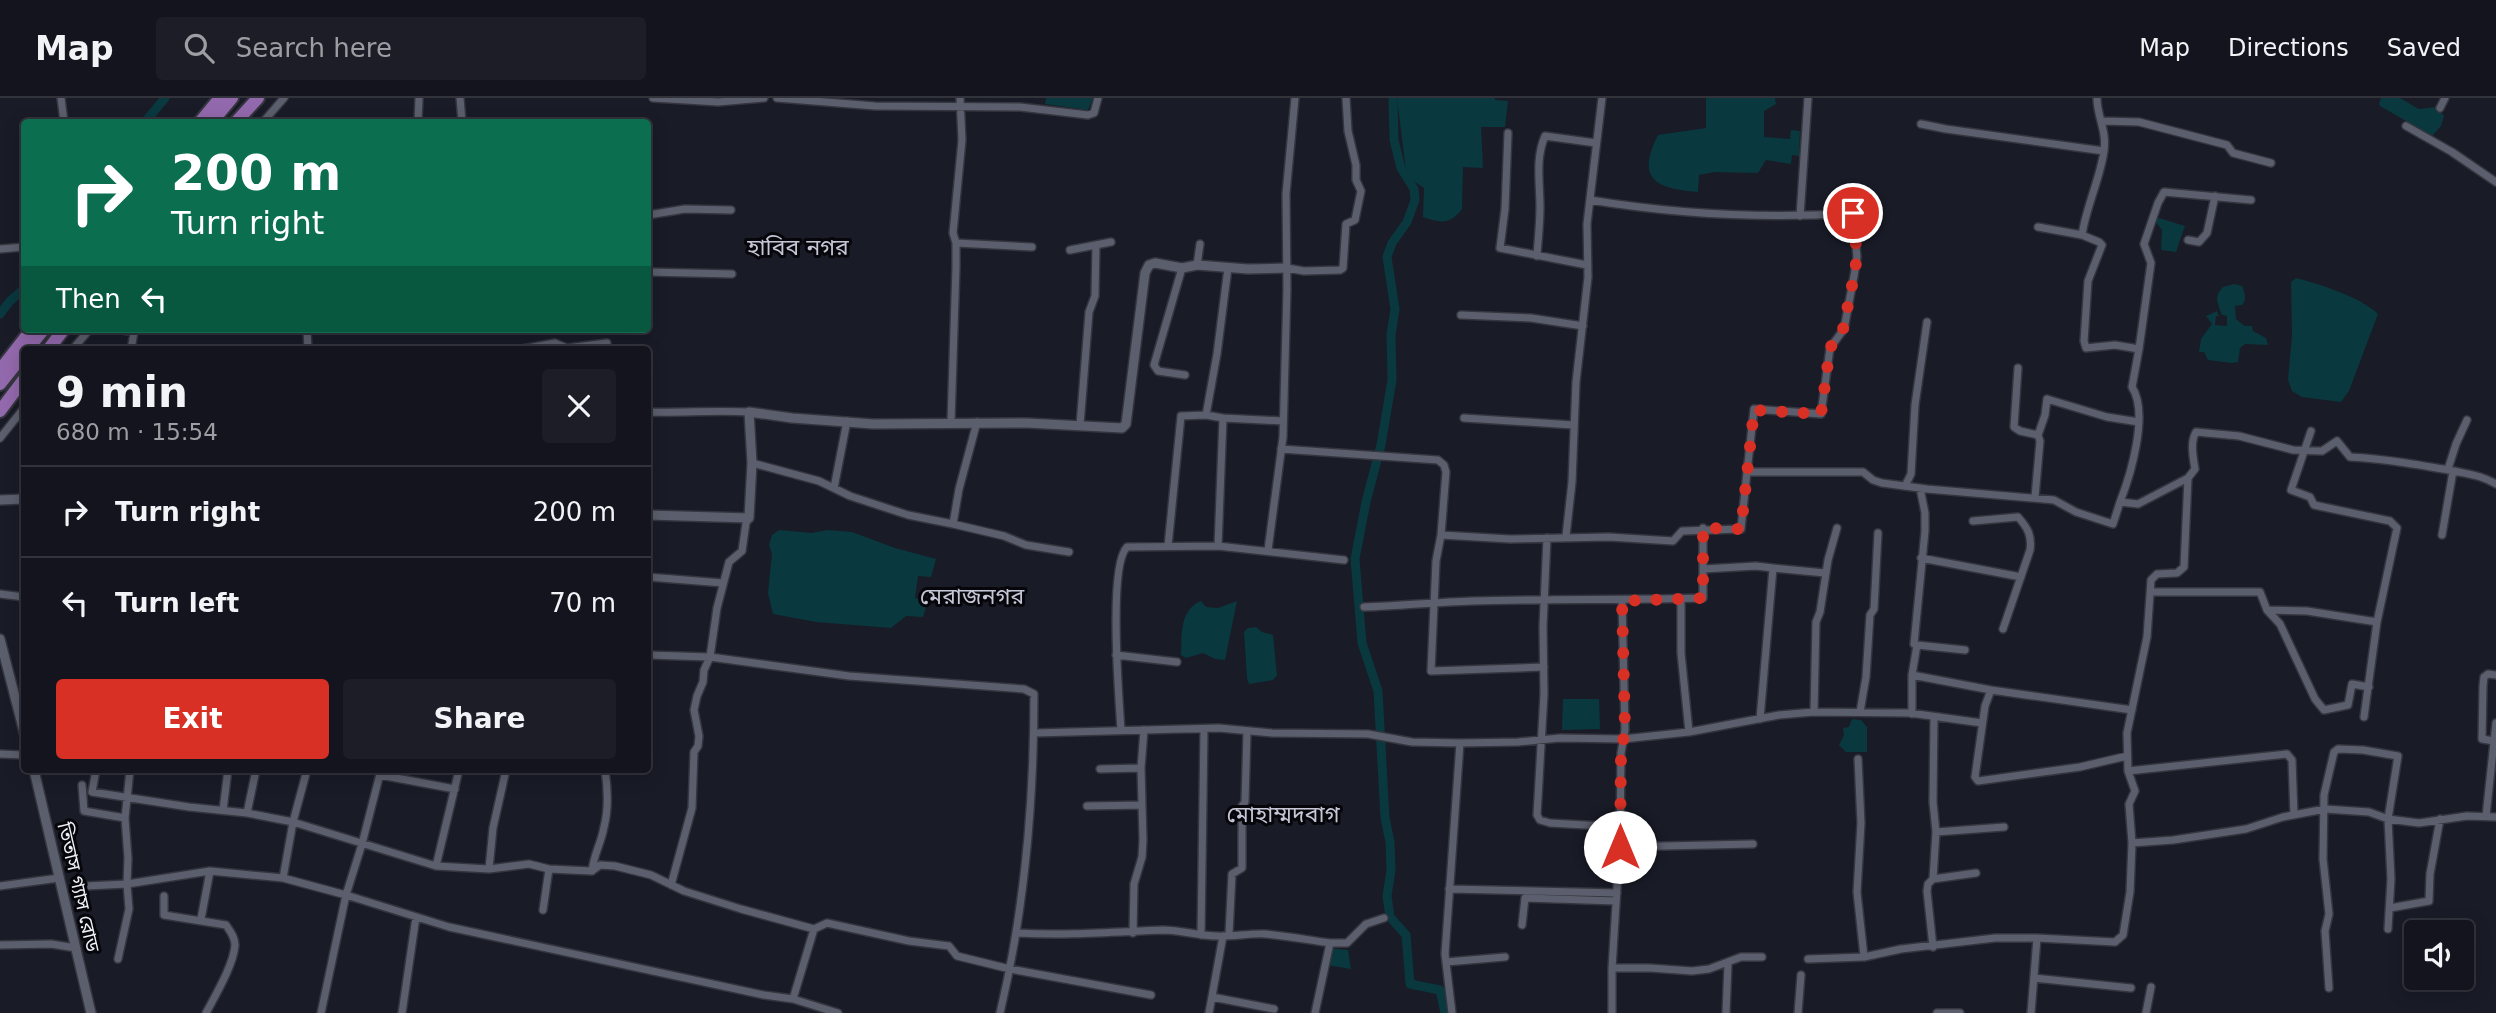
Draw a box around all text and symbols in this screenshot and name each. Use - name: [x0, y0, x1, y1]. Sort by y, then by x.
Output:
- search box: [156, 17, 646, 80]
- text: Map: [35, 29, 114, 68]
- icon: search: [180, 29, 218, 67]
- text: Search here: [236, 33, 392, 63]
- text: Map: [2139, 34, 2190, 62]
- text: Directions: [2228, 34, 2349, 62]
- text: Saved: [2387, 34, 2461, 62]
- text: 200 m: [171, 145, 341, 202]
- icon: right: [56, 147, 147, 238]
- pin: [1823, 183, 1883, 243]
- icon: arrive: [1834, 194, 1872, 232]
- text: Turn right: [171, 204, 324, 242]
- district label: হাবিব নগর: [746, 234, 849, 260]
- icon: left: [135, 280, 173, 318]
- text: Then: [56, 284, 121, 314]
- text: 9 min: [56, 368, 188, 417]
- button: close: [542, 369, 616, 443]
- text: 680 m · 15:54: [56, 419, 218, 445]
- icon: right: [56, 493, 94, 531]
- text: Turn right: [115, 497, 260, 527]
- text: 200 m: [533, 497, 616, 527]
- district label: মেরাজনগর: [920, 583, 1025, 609]
- icon: left: [56, 584, 94, 622]
- text: Turn left: [115, 588, 239, 618]
- text: 70 m: [549, 588, 616, 618]
- button: Exit: [56, 679, 329, 759]
- button: Share: [343, 679, 616, 759]
- district label: মোহাম্মদবাগ: [1227, 801, 1341, 827]
- position arrow: [1583, 810, 1657, 884]
- street label: তিতাস গ্যাস রোড: [53, 819, 105, 954]
- map controls: [2404, 920, 2474, 990]
- button: sound: [2404, 920, 2474, 990]

